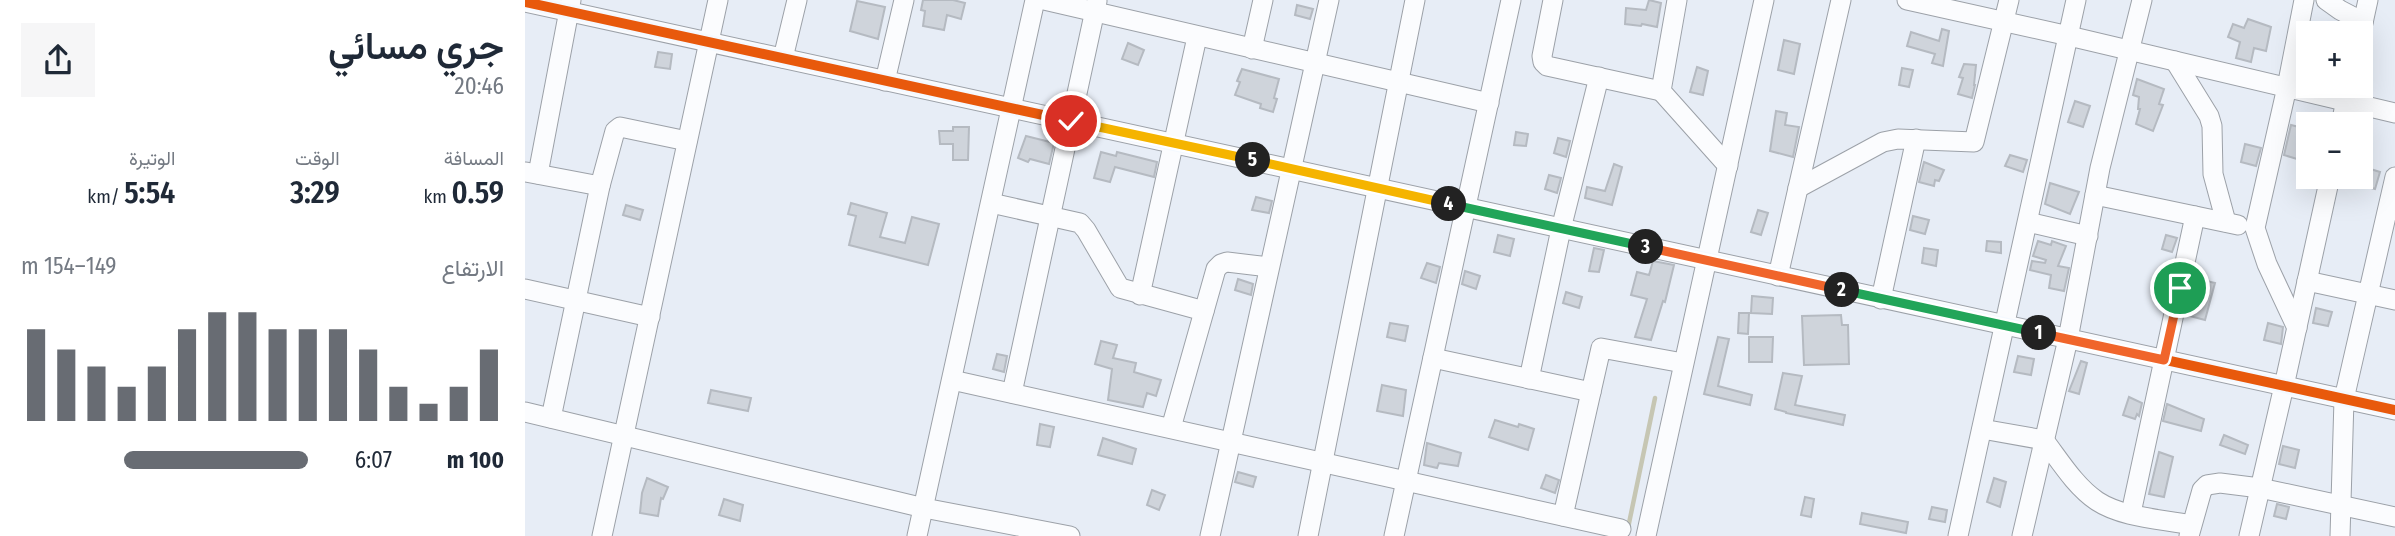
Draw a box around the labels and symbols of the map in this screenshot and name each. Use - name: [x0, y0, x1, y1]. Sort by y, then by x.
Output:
- pin: [1041, 91, 1101, 151]
- pin: 5: [1235, 142, 1271, 178]
- pin: 4: [1431, 186, 1467, 222]
- pin: 3: [1629, 230, 1663, 264]
- pin: [2150, 258, 2210, 318]
- pin: 2: [1825, 272, 1859, 308]
- pin: 1: [2021, 316, 2057, 350]

